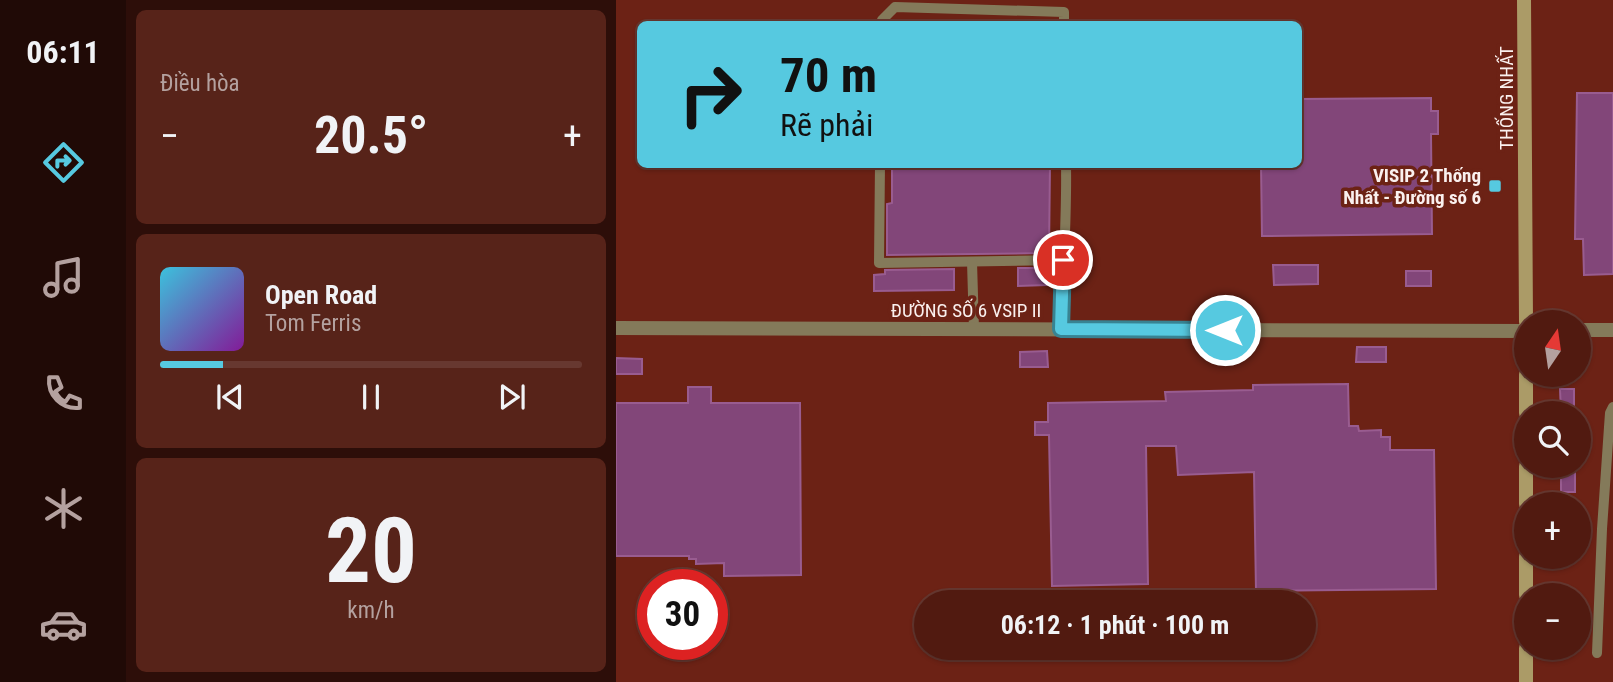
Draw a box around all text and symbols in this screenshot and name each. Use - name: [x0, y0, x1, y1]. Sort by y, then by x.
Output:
- text: 06:11: [26, 33, 100, 71]
- street label: THỐNG NHẤT: [1494, 46, 1518, 150]
- text: 70 m: [780, 47, 877, 104]
- icon: right: [665, 49, 756, 140]
- text: Điều hòa: [160, 70, 240, 97]
- text: 20.5°: [314, 105, 428, 166]
- text: Rẽ phải: [780, 106, 873, 144]
- text: −: [160, 114, 179, 158]
- text: +: [563, 114, 582, 158]
- icon: directions: [39, 138, 88, 187]
- place label: VISIP 2 Thống Nhất - Đường số 6: [1343, 164, 1481, 209]
- marker: VISIP 2 Thống Nhất - Đường số 6: [1487, 178, 1503, 194]
- pin: [1033, 230, 1093, 290]
- icon: arrive: [1044, 241, 1082, 279]
- icon: music: [39, 253, 88, 302]
- text: Open Road: [265, 280, 377, 310]
- position arrow: [1188, 293, 1262, 367]
- street label: ĐƯỜNG SỐ 6 VSIP II: [891, 298, 1041, 322]
- text: Tom Ferris: [265, 310, 361, 337]
- north arrow: [1514, 310, 1591, 387]
- map controls: [1514, 310, 1591, 660]
- icon: phone: [39, 369, 88, 418]
- icon: previous: [211, 378, 249, 416]
- icon: pause: [352, 378, 390, 416]
- icon: next: [493, 378, 531, 416]
- button: search: [1514, 401, 1591, 478]
- icon: climate: [39, 484, 88, 533]
- button: +: [1514, 492, 1591, 569]
- text: 20: [325, 498, 417, 604]
- speed limit sign: 30: [637, 569, 728, 660]
- button: −: [1514, 583, 1591, 660]
- text: km/h: [347, 597, 395, 624]
- icon: car: [39, 600, 88, 649]
- text: 06:12 · 1 phút · 100 m: [1001, 610, 1229, 640]

